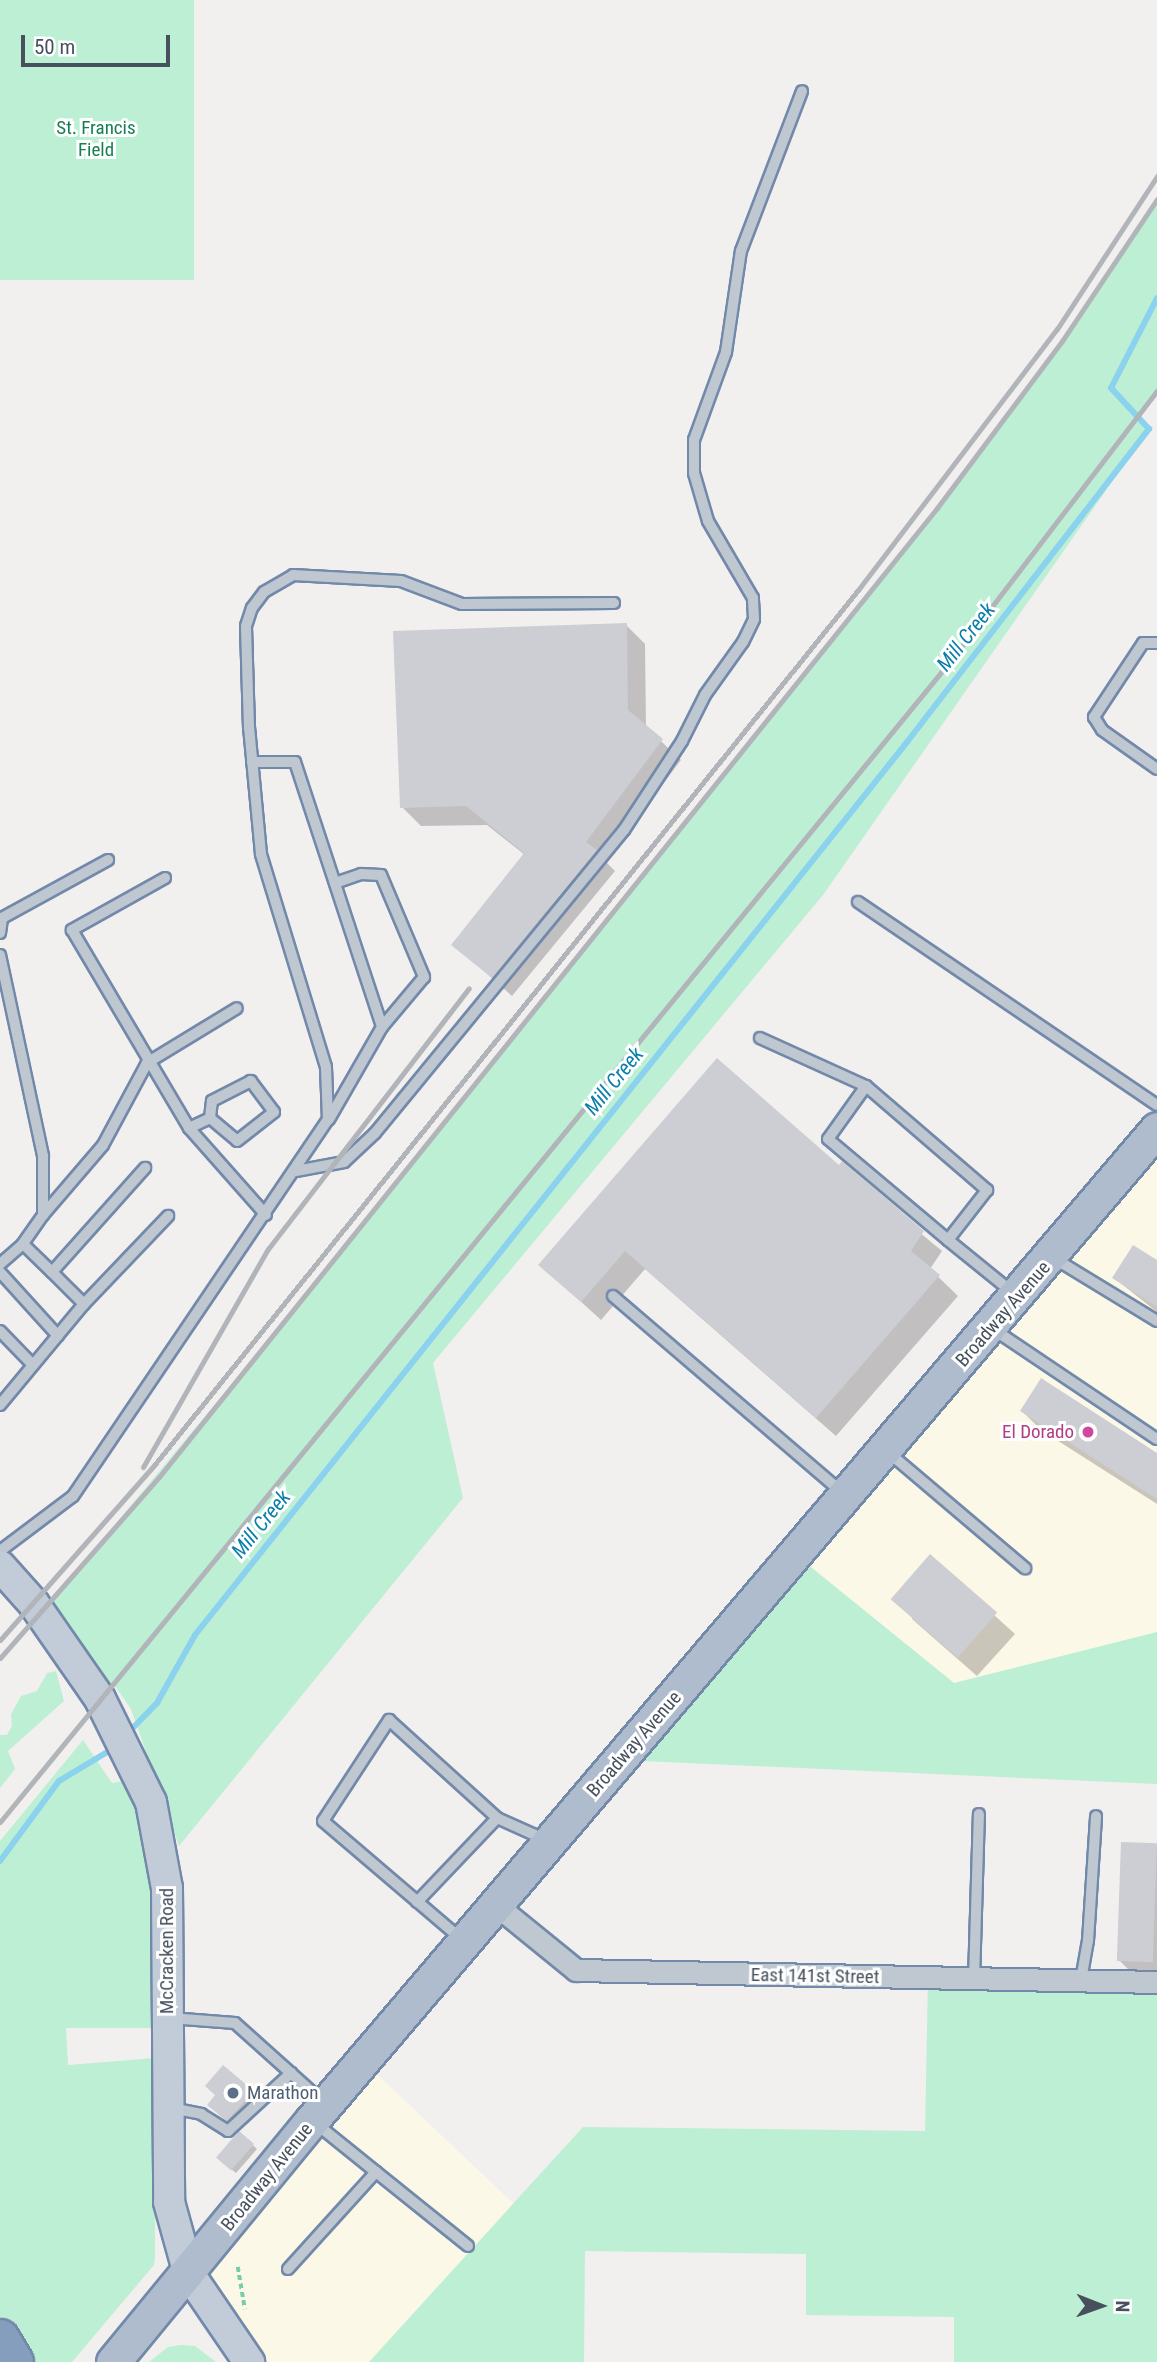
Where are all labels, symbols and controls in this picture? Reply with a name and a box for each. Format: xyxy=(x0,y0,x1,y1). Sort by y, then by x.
scale bar xyxy=(24,21,173,65)
text: 50 m xyxy=(34,35,75,59)
park label: St. Francis Field xyxy=(56,117,136,161)
water label: Mill Creek xyxy=(931,598,1001,676)
water label: Mill Creek xyxy=(579,1042,649,1120)
street label: Broadway Avenue xyxy=(951,1257,1055,1371)
place label: El Dorado xyxy=(1002,1421,1074,1443)
marker: El Dorado xyxy=(1080,1424,1096,1440)
water label: Mill Creek xyxy=(226,1485,296,1563)
street label: Broadway Avenue xyxy=(582,1687,686,1801)
street label: McCracken Road xyxy=(156,1888,178,2014)
street label: East 141st Street xyxy=(751,1963,879,1989)
place label: Marathon xyxy=(247,2082,319,2104)
marker: Marathon xyxy=(225,2085,241,2101)
street label: Broadway Avenue xyxy=(217,2118,317,2236)
north arrow xyxy=(1066,2271,1136,2341)
text: N xyxy=(1111,2300,1134,2312)

